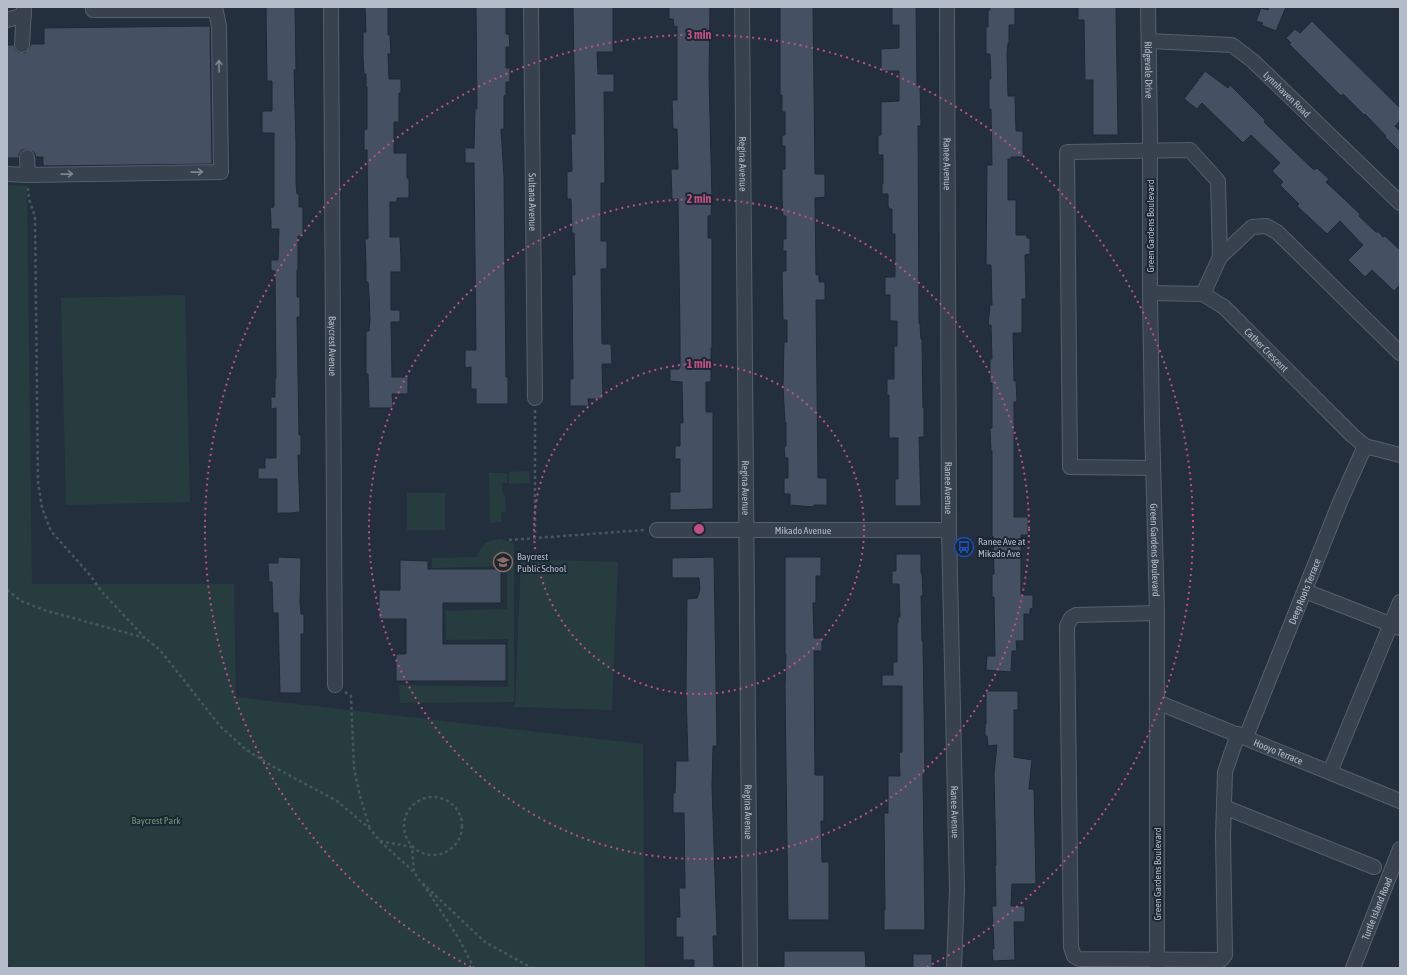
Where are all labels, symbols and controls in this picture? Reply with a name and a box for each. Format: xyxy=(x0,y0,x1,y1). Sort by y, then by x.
text: 3 min xyxy=(687,28,711,42)
street label: Ridgevale Drive xyxy=(1143,41,1154,99)
one-way arrow xyxy=(215,60,223,73)
street label: Lynnhaven Road xyxy=(1261,69,1313,120)
street label: Regina Avenue xyxy=(737,137,749,192)
street label: Ranee Avenue xyxy=(941,138,953,191)
one-way arrow xyxy=(190,168,203,176)
one-way arrow xyxy=(60,170,73,178)
street label: Sultana Avenue xyxy=(527,173,538,231)
street label: Green Gardens Boulevard xyxy=(1145,179,1156,273)
text: 2 min xyxy=(687,192,711,206)
street label: Baycrest Avenue xyxy=(327,316,338,377)
street label: Cather Crescent xyxy=(1242,326,1291,374)
text: 1 min xyxy=(687,357,711,371)
street label: Regina Avenue xyxy=(740,461,751,516)
street label: Ranee Avenue xyxy=(943,462,954,515)
street label: Green Gardens Boulevard xyxy=(1148,503,1162,597)
centre of rings xyxy=(692,522,706,536)
street label: Mikado Avenue xyxy=(775,525,832,536)
bus stop icon: Ranee Ave at Mikado Ave xyxy=(953,536,975,558)
place label: Ranee Ave at Mikado Ave xyxy=(978,536,1025,559)
school or university icon: Baycrest Public School xyxy=(492,551,514,573)
place label: Baycrest Public School xyxy=(517,551,567,574)
street label: Deep Roots Terrace xyxy=(1287,556,1323,626)
street label: Hooyo Terrace xyxy=(1252,737,1305,767)
street label: Regina Avenue xyxy=(742,785,754,840)
street label: Ranee Avenue xyxy=(949,785,961,839)
park label: Baycrest Park xyxy=(131,815,181,826)
street label: Green Gardens Boulevard xyxy=(1152,827,1163,921)
street label: Turtle Island Road xyxy=(1360,875,1394,942)

